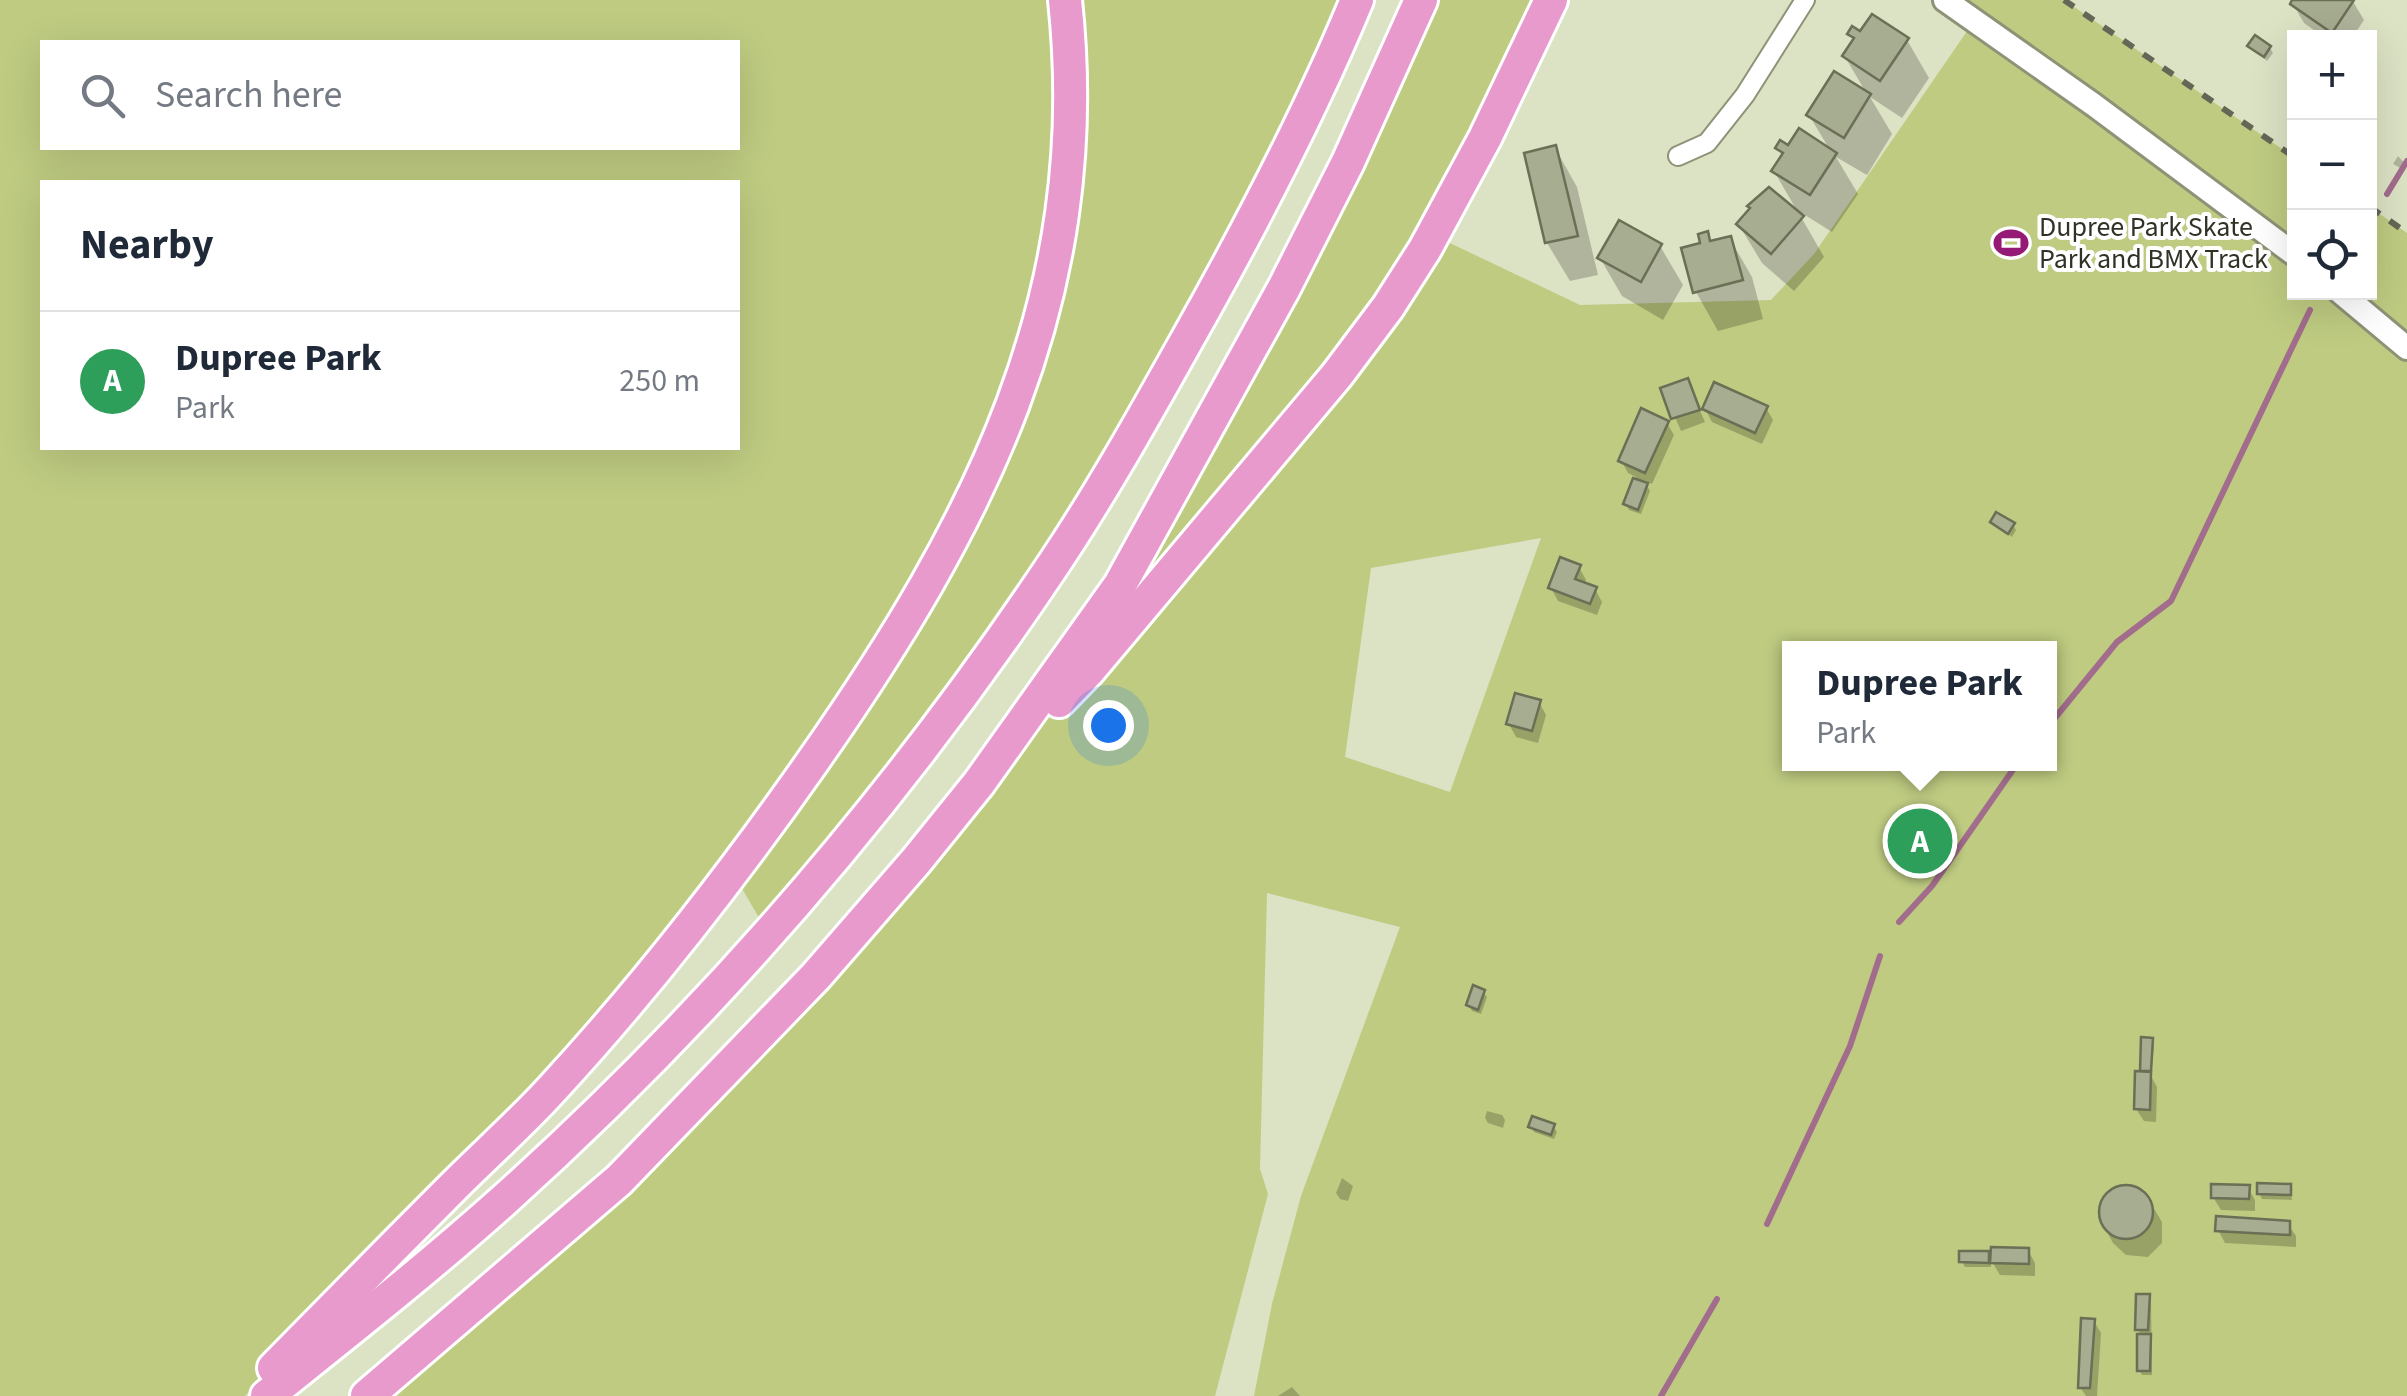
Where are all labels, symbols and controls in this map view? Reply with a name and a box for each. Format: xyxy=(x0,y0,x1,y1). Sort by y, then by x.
map controls xyxy=(2287,30,2377,300)
button: + xyxy=(2287,30,2377,120)
search box xyxy=(40,40,740,150)
icon: search xyxy=(75,68,130,123)
text: Search here xyxy=(155,68,342,122)
button: − xyxy=(2287,120,2377,210)
place label: Dupree Park Skate Park and BMX Track xyxy=(2039,207,2268,279)
button: locate xyxy=(2287,210,2377,300)
text: Nearby xyxy=(80,215,214,275)
sports icon: Dupree Park Skate Park and BMX Track xyxy=(1992,224,2030,262)
text: Dupree Park xyxy=(175,331,382,385)
text: A xyxy=(103,358,122,404)
text: 250 m xyxy=(619,358,700,404)
text: Park xyxy=(175,385,235,431)
popup xyxy=(1782,641,2057,771)
text: Dupree Park xyxy=(1816,656,2023,710)
your location xyxy=(1083,700,1134,751)
text: Park xyxy=(1816,710,1876,756)
pin: A xyxy=(1888,804,1952,878)

